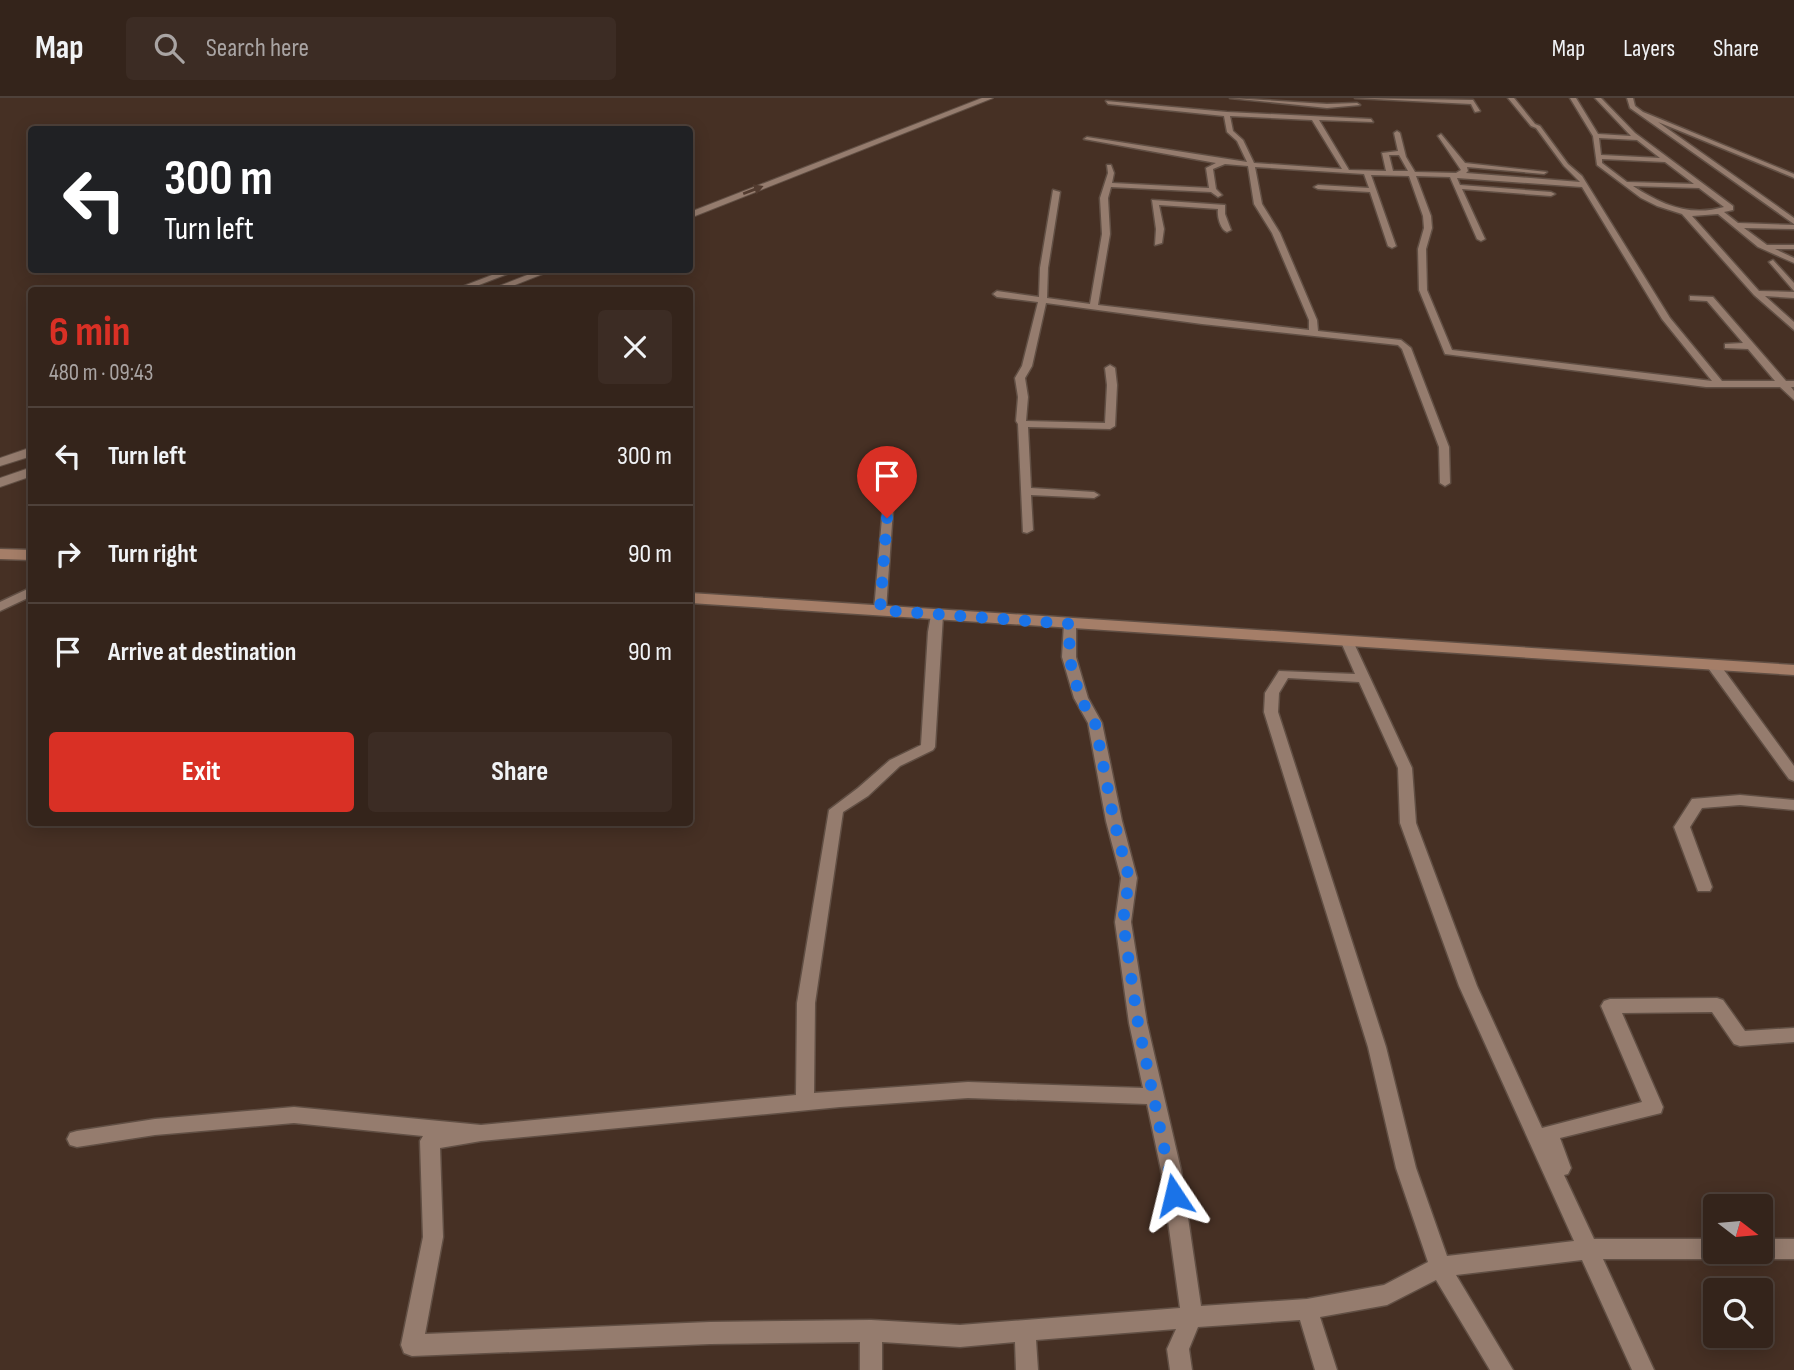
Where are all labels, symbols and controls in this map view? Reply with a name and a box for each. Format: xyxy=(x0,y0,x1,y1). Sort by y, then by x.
search box xyxy=(126,17,616,80)
text: Map xyxy=(35,28,84,68)
icon: search xyxy=(150,29,188,67)
text: Search here xyxy=(206,33,309,64)
text: Map xyxy=(1552,34,1585,63)
text: Layers xyxy=(1623,34,1675,63)
text: Share xyxy=(1713,34,1759,63)
text: 300 m xyxy=(164,150,273,209)
icon: left xyxy=(49,154,140,245)
one-way arrow xyxy=(743,185,764,196)
text: Turn left xyxy=(164,210,254,249)
text: 6 min xyxy=(49,307,130,358)
button: close xyxy=(598,310,672,384)
text: 480 m · 09:43 xyxy=(49,359,153,387)
icon: left xyxy=(49,437,87,475)
text: Turn left xyxy=(108,441,186,472)
text: 300 m xyxy=(617,441,672,472)
pin xyxy=(857,446,917,518)
icon: arrive xyxy=(868,457,906,495)
icon: right xyxy=(49,535,87,573)
text: Turn right xyxy=(108,539,197,570)
text: 90 m xyxy=(628,539,672,570)
icon: arrive xyxy=(49,633,87,671)
text: Arrive at destination xyxy=(108,637,296,668)
text: 90 m xyxy=(628,637,672,668)
button: Exit xyxy=(49,732,354,812)
button: Share xyxy=(368,732,672,812)
position arrow xyxy=(1137,1158,1211,1232)
north arrow xyxy=(1703,1194,1773,1264)
map controls xyxy=(1703,1194,1773,1348)
button: search xyxy=(1703,1278,1773,1348)

